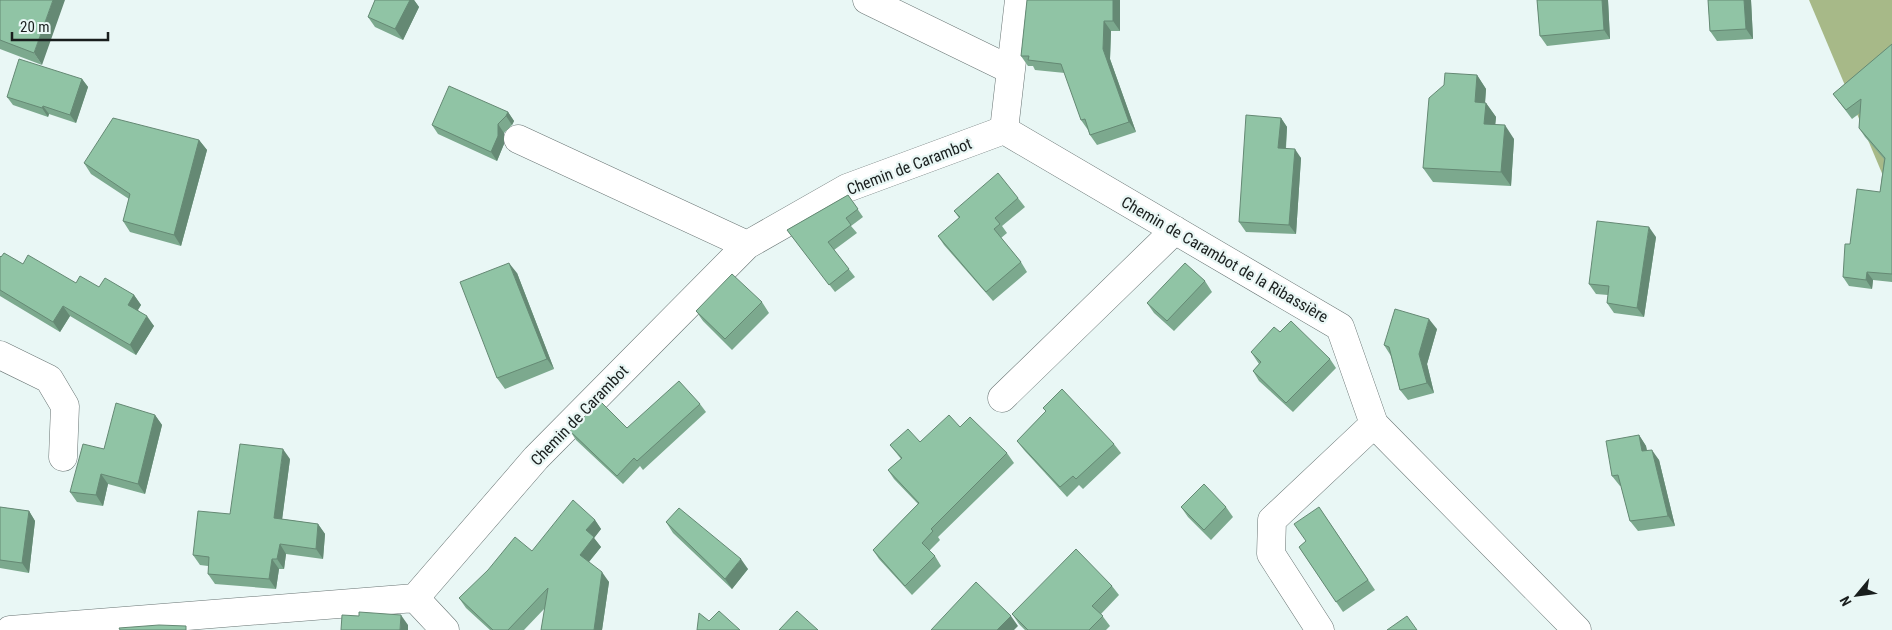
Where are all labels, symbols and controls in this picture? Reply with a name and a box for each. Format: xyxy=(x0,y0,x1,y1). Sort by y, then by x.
scale bar xyxy=(12,10,109,42)
text: 20 m xyxy=(20,18,50,36)
street label: Chemin de Carambot xyxy=(844,134,975,199)
street label: Chemin de Carambot de la Ribassière xyxy=(1118,192,1332,327)
street label: Chemin de Carambot xyxy=(527,361,632,470)
north arrow xyxy=(1832,570,1882,620)
text: N xyxy=(1837,594,1855,609)

